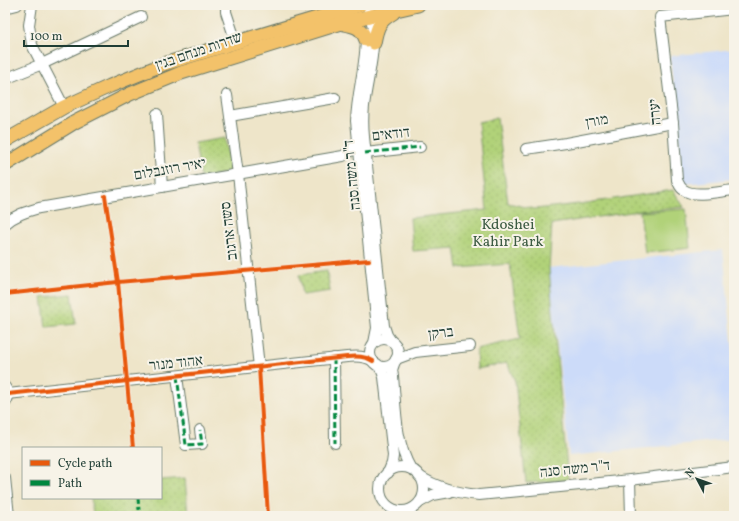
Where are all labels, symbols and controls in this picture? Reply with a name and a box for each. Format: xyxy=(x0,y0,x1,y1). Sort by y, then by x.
scale bar xyxy=(24,22,128,48)
street label: שדרות מנחם בגין xyxy=(153,27,245,77)
text: 100 m xyxy=(30,29,63,45)
street label: יערה xyxy=(644,98,668,126)
street label: מורן xyxy=(584,110,610,134)
street label: דודאים xyxy=(371,123,411,147)
street label: ד"ר משה סנה xyxy=(339,138,367,211)
street label: יאיר רוזנבלום xyxy=(132,153,208,187)
street label: סשה ארגוב xyxy=(216,200,244,262)
park label: Kdoshei Kahir Park xyxy=(472,215,544,253)
street label: ברקן xyxy=(427,322,455,346)
street label: אהוד מנור xyxy=(148,351,204,377)
legend xyxy=(22,447,162,499)
text: Cycle path xyxy=(58,456,113,472)
street label: ד"ר משה סנה xyxy=(539,456,612,484)
north arrow xyxy=(677,459,717,499)
text: N xyxy=(682,465,699,481)
text: Path xyxy=(58,476,82,492)

